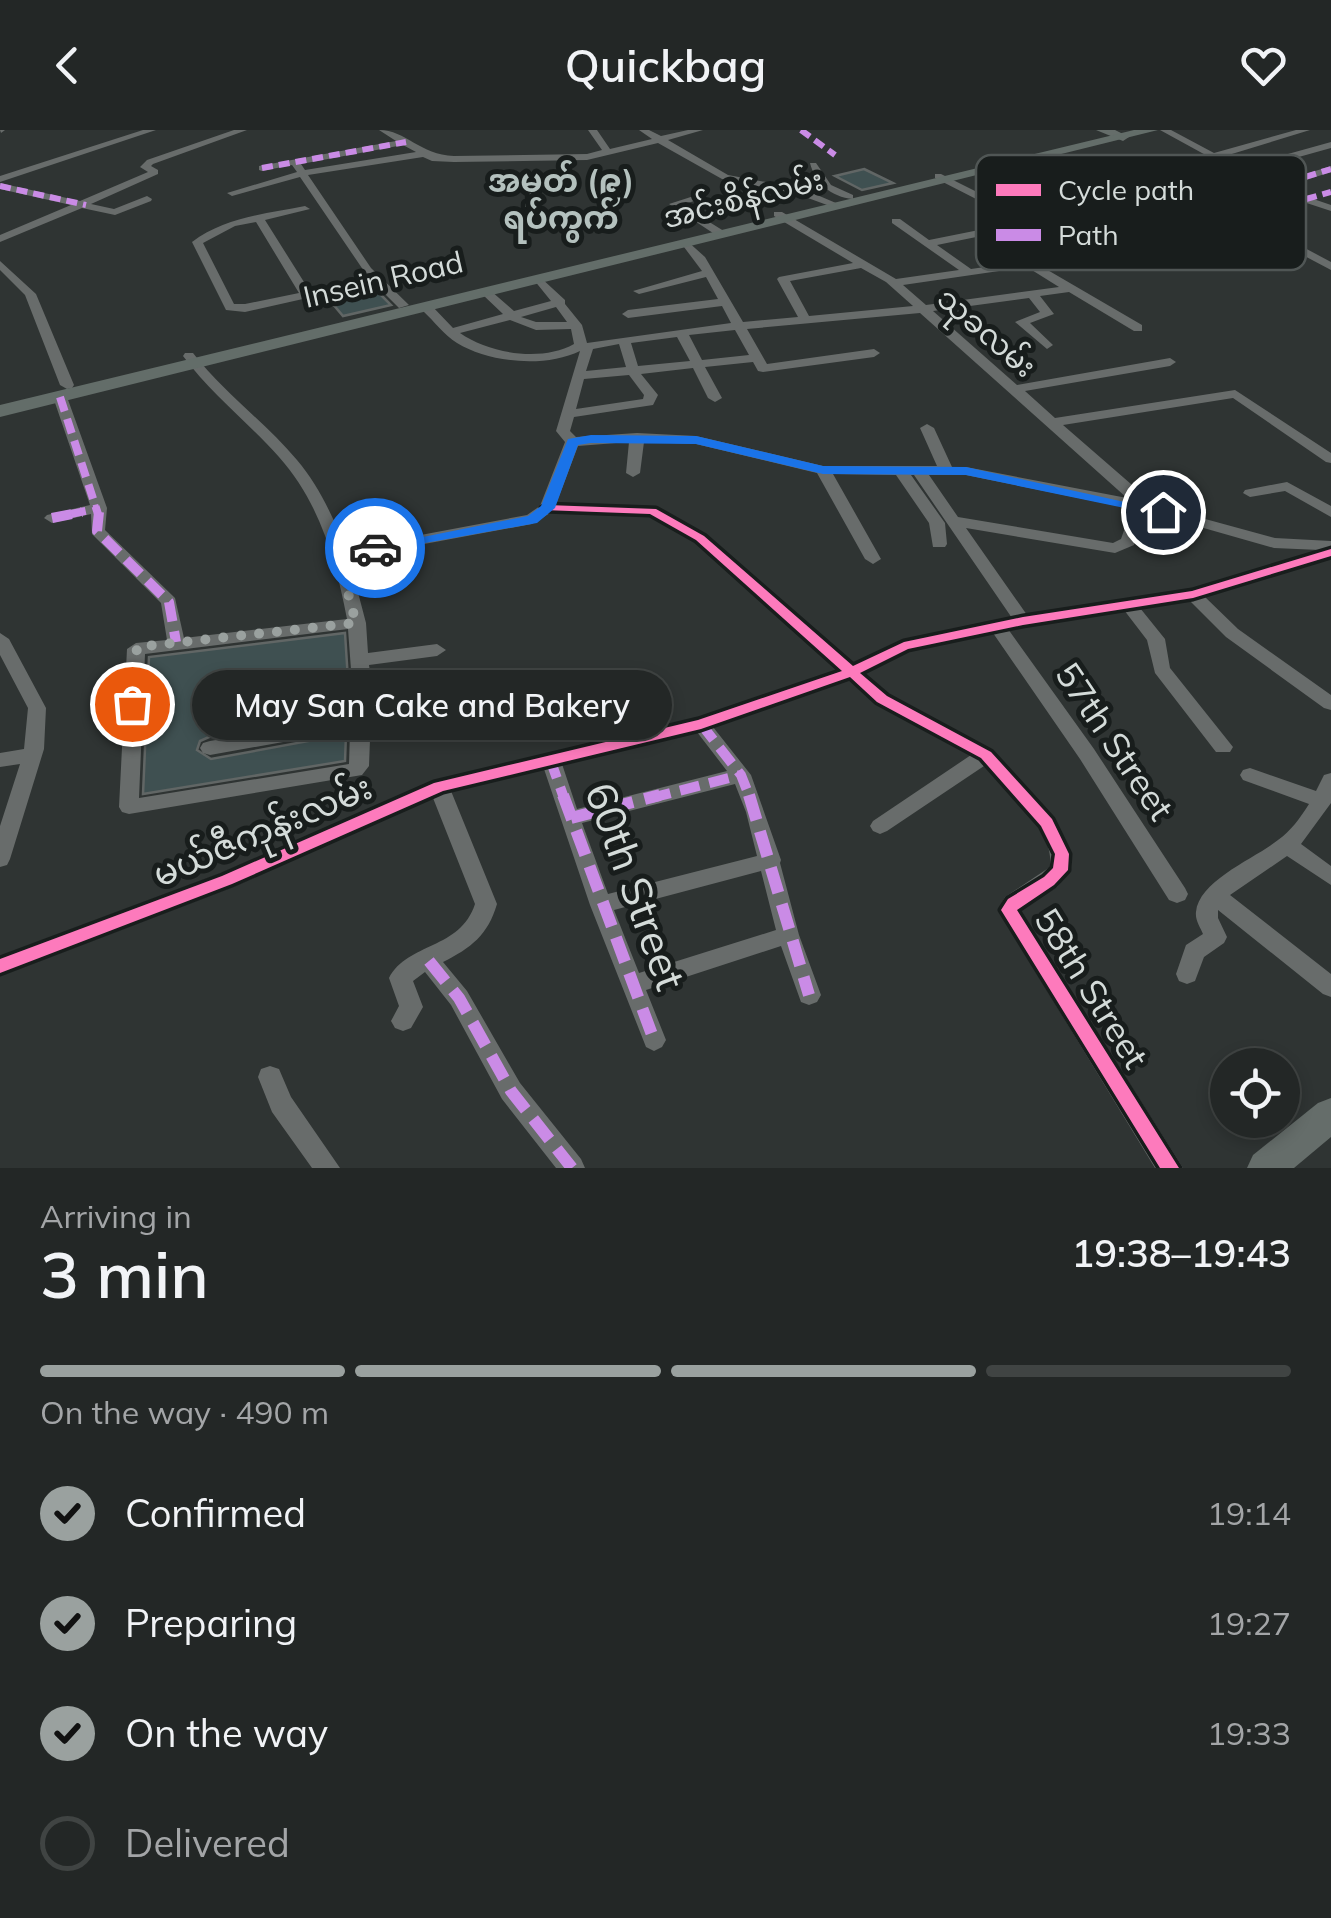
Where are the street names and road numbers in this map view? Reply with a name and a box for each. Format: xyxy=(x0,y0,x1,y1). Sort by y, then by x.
street label: အင်းစိန်လမ်း xyxy=(659,158,829,243)
street label: Insein Road xyxy=(299,242,467,316)
street label: သုခလမ်း xyxy=(925,277,1046,391)
street label: 57th Street xyxy=(1046,654,1184,828)
street label: မယ်ဇီကုန်းလမ်း xyxy=(146,763,381,902)
street label: 60th Street xyxy=(574,775,698,997)
street label: 58th Street xyxy=(1025,900,1159,1076)

